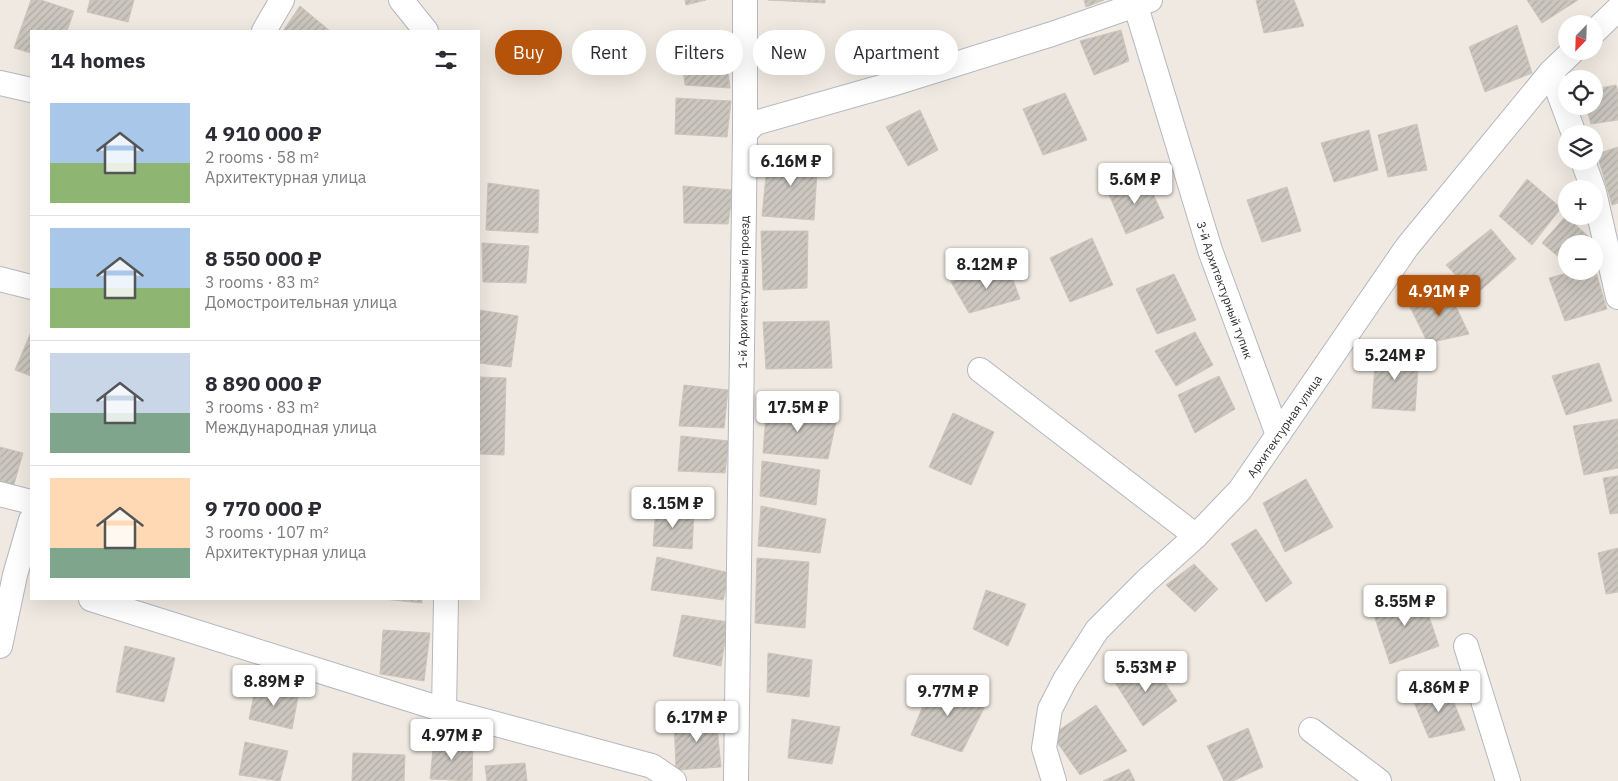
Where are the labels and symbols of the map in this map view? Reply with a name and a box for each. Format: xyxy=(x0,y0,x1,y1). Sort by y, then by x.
north arrow xyxy=(1558,15,1602,60)
pin: 6.16M ₽ xyxy=(745,144,837,187)
pin: 5.6M ₽ xyxy=(1094,162,1176,205)
street label: 1-й Архитектурный проезд xyxy=(734,215,751,369)
street label: 3-й Архитектурный тупик xyxy=(1194,219,1257,361)
pin: 8.12M ₽ xyxy=(941,248,1033,290)
pin: 4.91M ₽ xyxy=(1393,274,1485,317)
pin: 5.24M ₽ xyxy=(1349,338,1441,381)
street label: Архитектурная улица xyxy=(1244,371,1325,480)
pin: 17.5M ₽ xyxy=(752,390,844,433)
pin: 8.15M ₽ xyxy=(627,486,719,529)
pin: 8.55M ₽ xyxy=(1359,584,1451,627)
pin: 5.53M ₽ xyxy=(1100,650,1192,693)
pin: 8.89M ₽ xyxy=(228,664,320,707)
pin: 4.86M ₽ xyxy=(1393,670,1485,713)
pin: 9.77M ₽ xyxy=(902,674,994,717)
pin: 6.17M ₽ xyxy=(651,700,743,743)
pin: 4.97M ₽ xyxy=(406,718,498,761)

